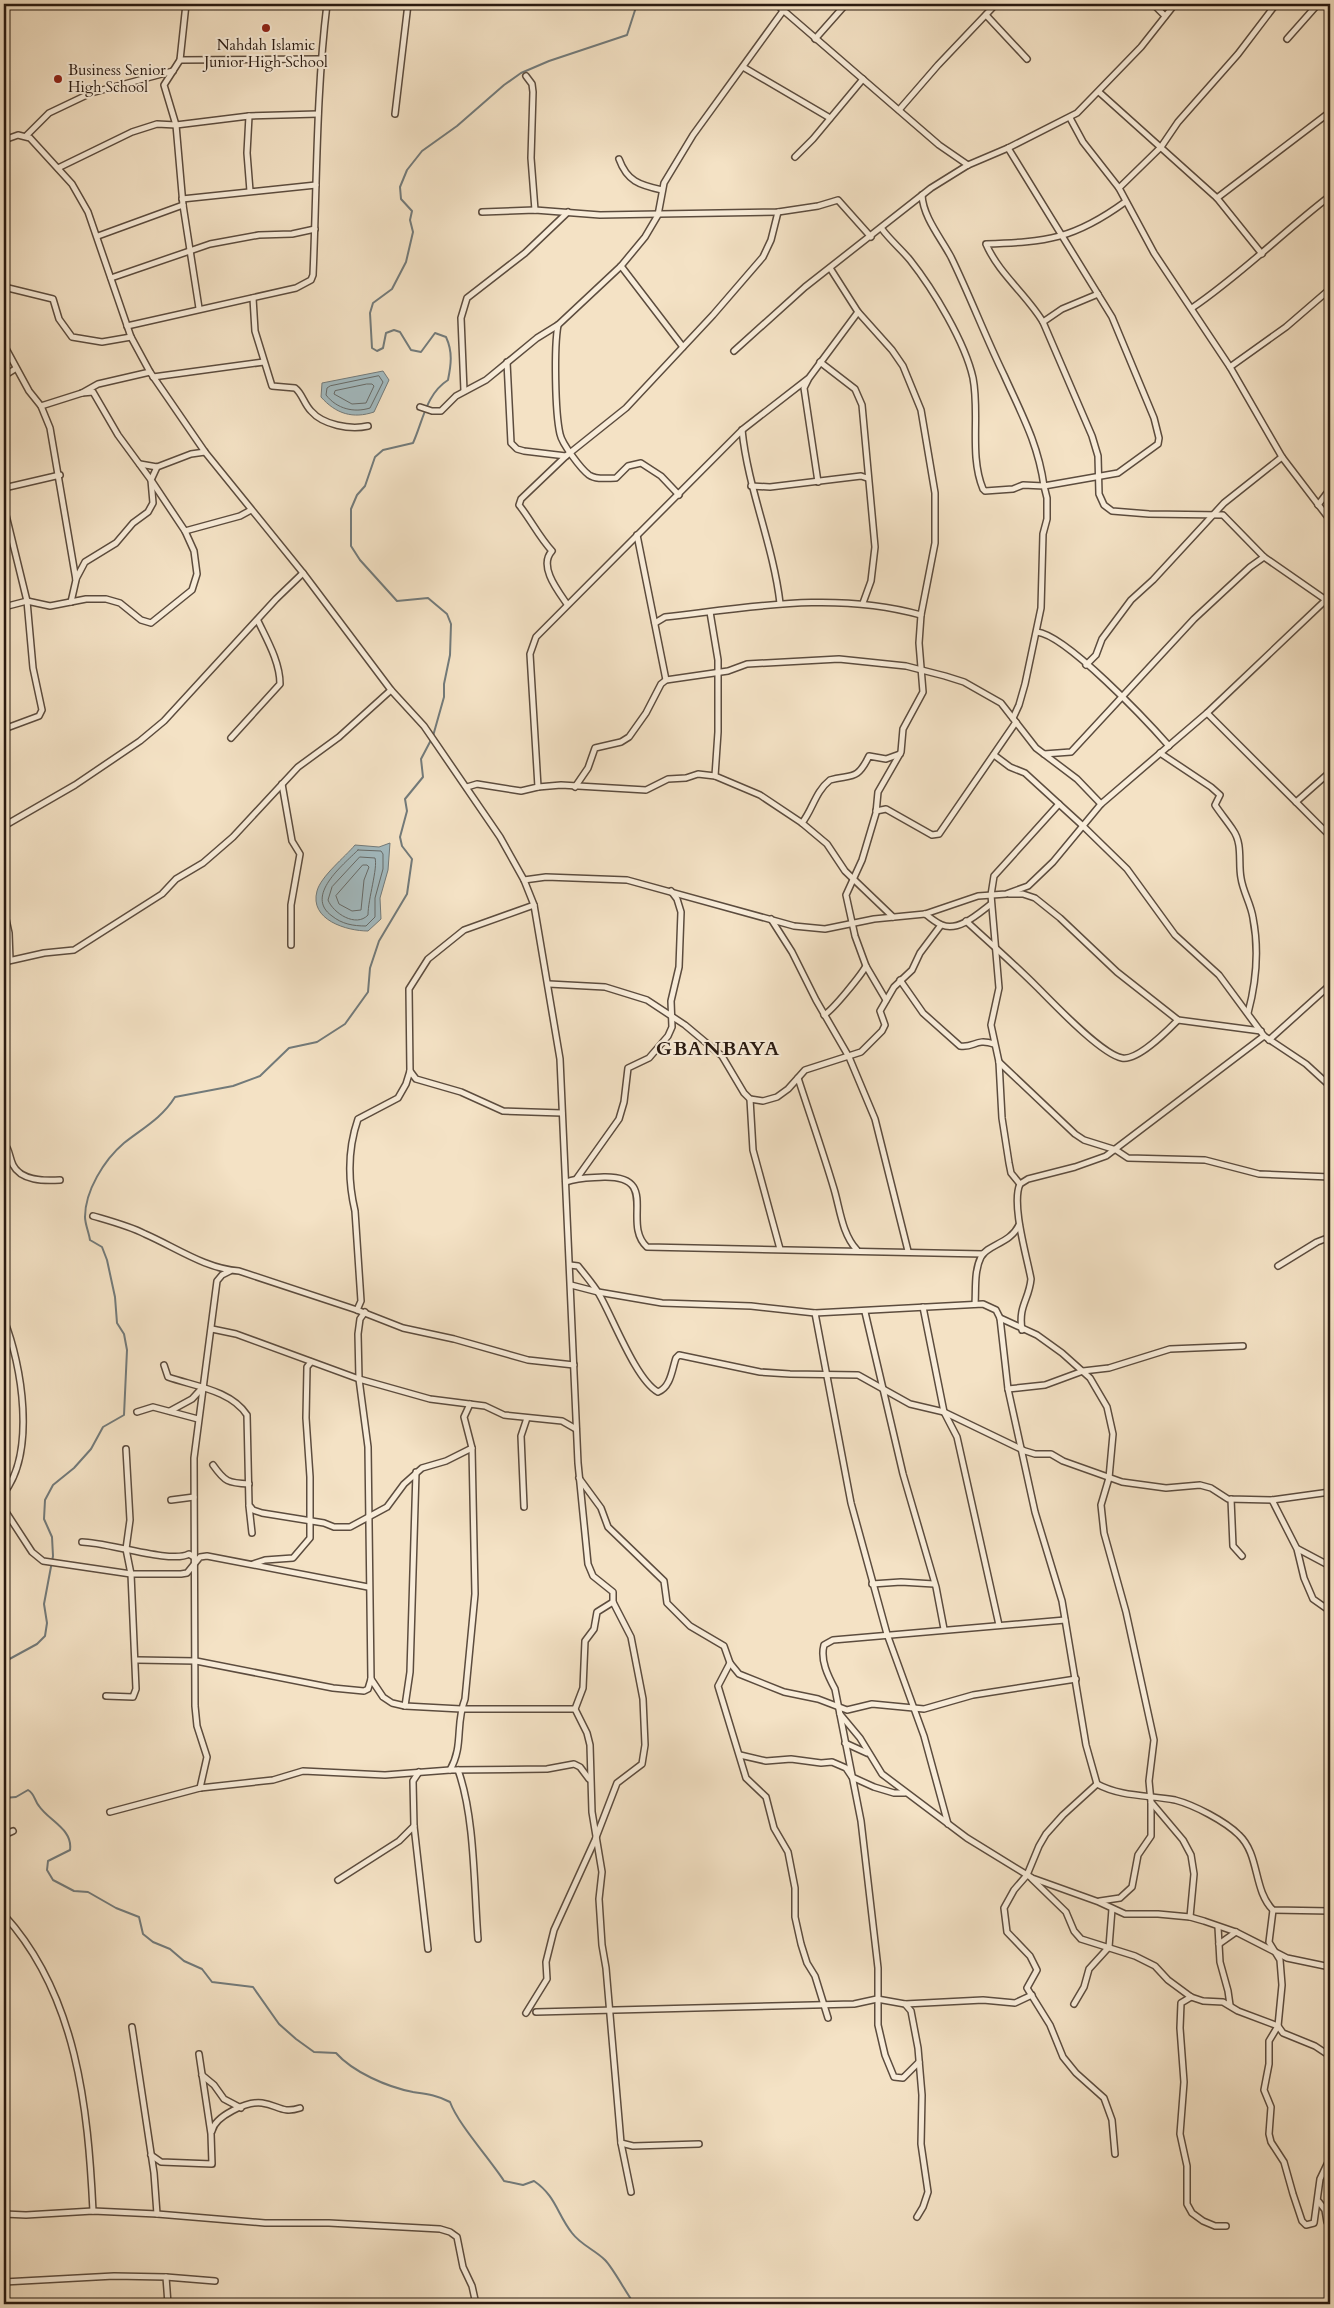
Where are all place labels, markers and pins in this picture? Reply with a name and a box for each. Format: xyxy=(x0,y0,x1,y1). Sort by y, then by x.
marker: Nahdah Islamic Junior High School xyxy=(260,22,272,34)
place label: Nahdah Islamic Junior High School xyxy=(202,35,328,72)
place label: Business Senior High School xyxy=(68,60,166,97)
marker: Business Senior High School xyxy=(52,73,64,85)

